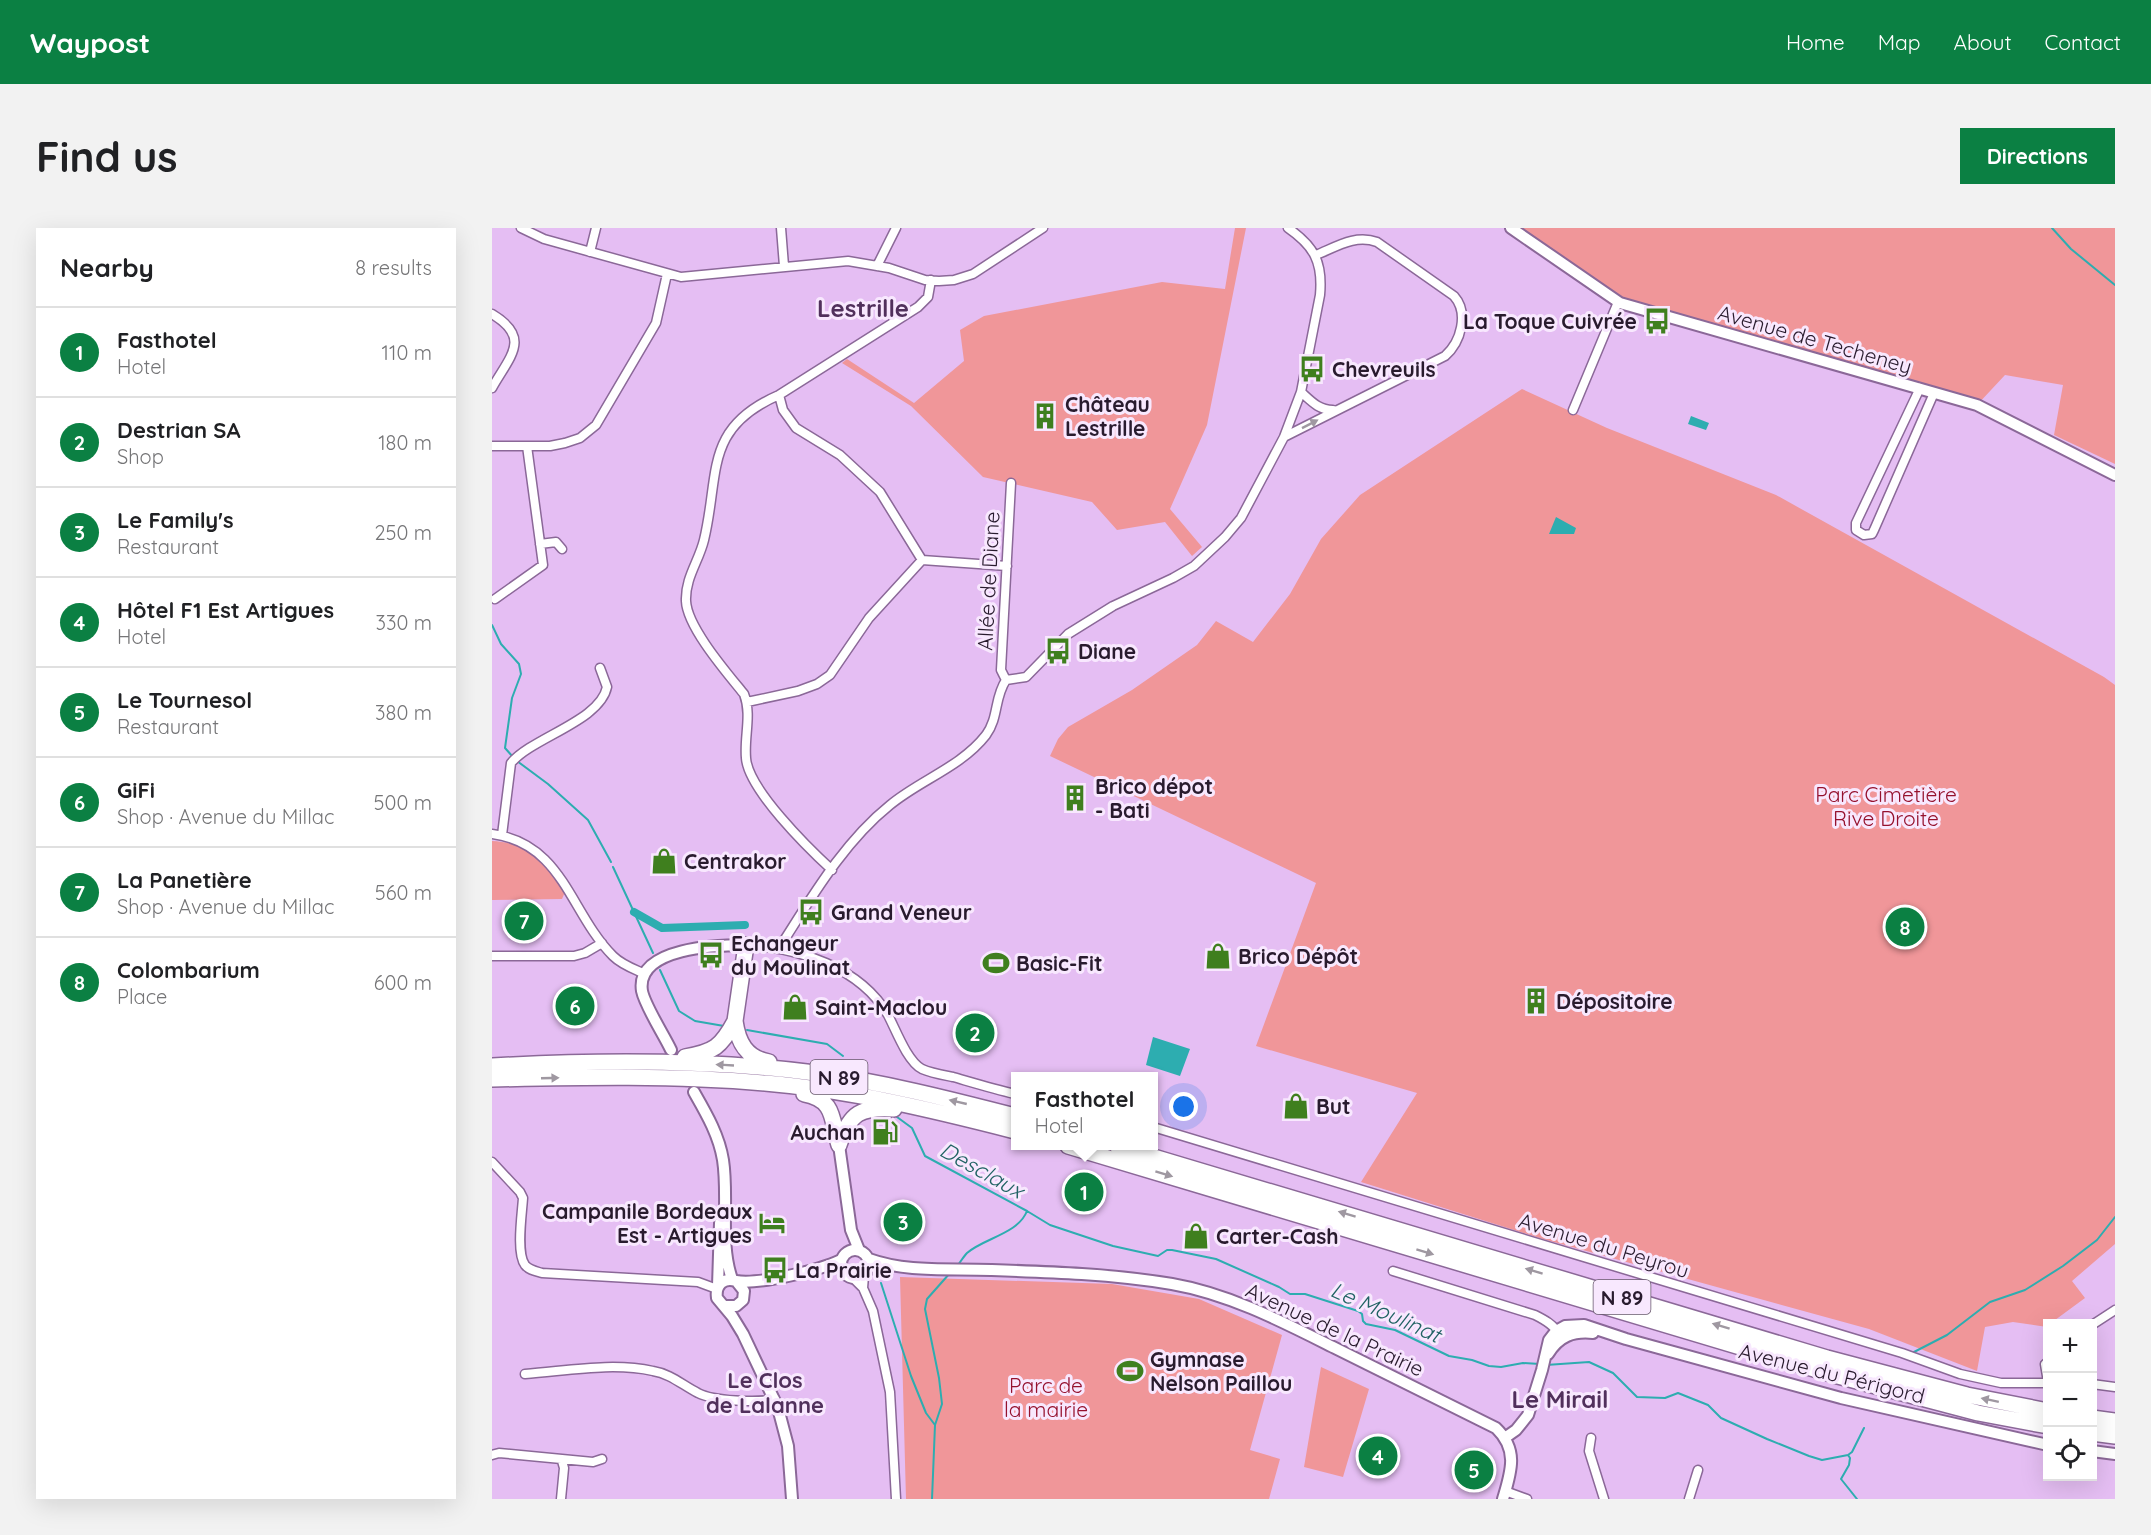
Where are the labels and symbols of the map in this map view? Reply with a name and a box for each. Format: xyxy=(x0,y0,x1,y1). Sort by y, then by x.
district label: Lestrille xyxy=(817,293,909,323)
street label: Avenue de Techeney xyxy=(1715,299,1915,379)
bus stop icon: La Toque Cuivrée xyxy=(1642,306,1672,336)
place label: La Toque Cuivrée xyxy=(1463,308,1637,334)
bus stop icon: Chevreuils xyxy=(1297,354,1327,384)
place label: Chevreuils xyxy=(1332,356,1436,382)
place label: Château Lestrille xyxy=(1065,391,1150,441)
building icon: Château Lestrille xyxy=(1030,401,1060,431)
one-way arrow xyxy=(1302,419,1319,428)
street label: Allée de Diane xyxy=(971,511,1005,651)
bus stop icon: Diane xyxy=(1043,636,1073,666)
place label: Diane xyxy=(1078,638,1136,664)
place label: Brico dépot - Bati xyxy=(1095,773,1213,823)
park label: Parc Cimetière Rive Droite xyxy=(1815,781,1957,831)
building icon: Brico dépot - Bati xyxy=(1060,783,1090,813)
shop icon: Centrakor xyxy=(649,846,679,876)
place label: Centrakor xyxy=(684,848,786,874)
bus stop icon: Grand Veneur xyxy=(796,897,826,927)
pin: 7 xyxy=(504,898,543,944)
place label: Grand Veneur xyxy=(831,899,972,925)
pin: 8 xyxy=(1886,904,1924,950)
place label: Echangeur du Moulinat xyxy=(731,930,850,980)
bus stop icon: Echangeur du Moulinat xyxy=(696,940,726,970)
shop icon: Brico Dépôt xyxy=(1203,941,1233,971)
place label: Brico Dépôt xyxy=(1238,943,1358,969)
sports icon: Basic-Fit xyxy=(981,948,1011,978)
place label: Basic-Fit xyxy=(1016,950,1103,976)
pin: 6 xyxy=(556,984,595,1028)
building icon: Dépositoire xyxy=(1521,986,1551,1016)
place label: Dépositoire xyxy=(1556,988,1673,1014)
shop icon: Saint-Maclou xyxy=(780,992,810,1022)
place label: Saint-Maclou xyxy=(815,994,947,1020)
pin: 2 xyxy=(956,1010,994,1056)
one-way arrow xyxy=(715,1060,734,1069)
road number: N 89 xyxy=(810,1060,868,1094)
one-way arrow xyxy=(541,1073,560,1082)
shop icon: But xyxy=(1281,1091,1311,1121)
your location xyxy=(1169,1092,1198,1121)
place label: But xyxy=(1316,1093,1351,1119)
one-way arrow xyxy=(949,1096,967,1106)
fuel station icon: Auchan xyxy=(870,1117,900,1147)
place label: Auchan xyxy=(791,1119,865,1145)
water label: Desclaux xyxy=(935,1136,1031,1206)
pin: 1 xyxy=(1064,1170,1104,1214)
one-way arrow xyxy=(1155,1170,1173,1179)
place label: Campanile Bordeaux Est - Artigues xyxy=(542,1198,752,1248)
pin: 3 xyxy=(884,1200,922,1244)
street label: Avenue du Peyrou xyxy=(1516,1207,1692,1283)
hotel icon: Campanile Bordeaux Est - Artigues xyxy=(757,1208,787,1238)
one-way arrow xyxy=(1338,1209,1356,1218)
shop icon: Carter-Cash xyxy=(1181,1221,1211,1251)
place label: Carter-Cash xyxy=(1216,1223,1339,1249)
one-way arrow xyxy=(1416,1248,1434,1257)
bus stop icon: La Prairie xyxy=(760,1255,790,1285)
place label: La Prairie xyxy=(795,1257,892,1283)
one-way arrow xyxy=(1525,1266,1543,1275)
water label: Le Moulinat xyxy=(1327,1275,1448,1350)
street label: Avenue de la Prairie xyxy=(1242,1276,1428,1382)
road number: N 89 xyxy=(1594,1280,1650,1314)
one-way arrow xyxy=(1712,1321,1730,1330)
street label: Avenue du Périgord xyxy=(1736,1337,1928,1409)
place label: Gymnase Nelson Paillou xyxy=(1150,1346,1292,1396)
sports icon: Gymnase Nelson Paillou xyxy=(1115,1356,1145,1386)
district label: Le Clos de Lalanne xyxy=(706,1366,824,1419)
park label: Parc de la mairie xyxy=(1004,1372,1088,1422)
district label: Le Mirail xyxy=(1511,1384,1609,1414)
one-way arrow xyxy=(1980,1395,1999,1404)
pin: 4 xyxy=(1358,1434,1398,1478)
pin: 5 xyxy=(1454,1448,1494,1492)

